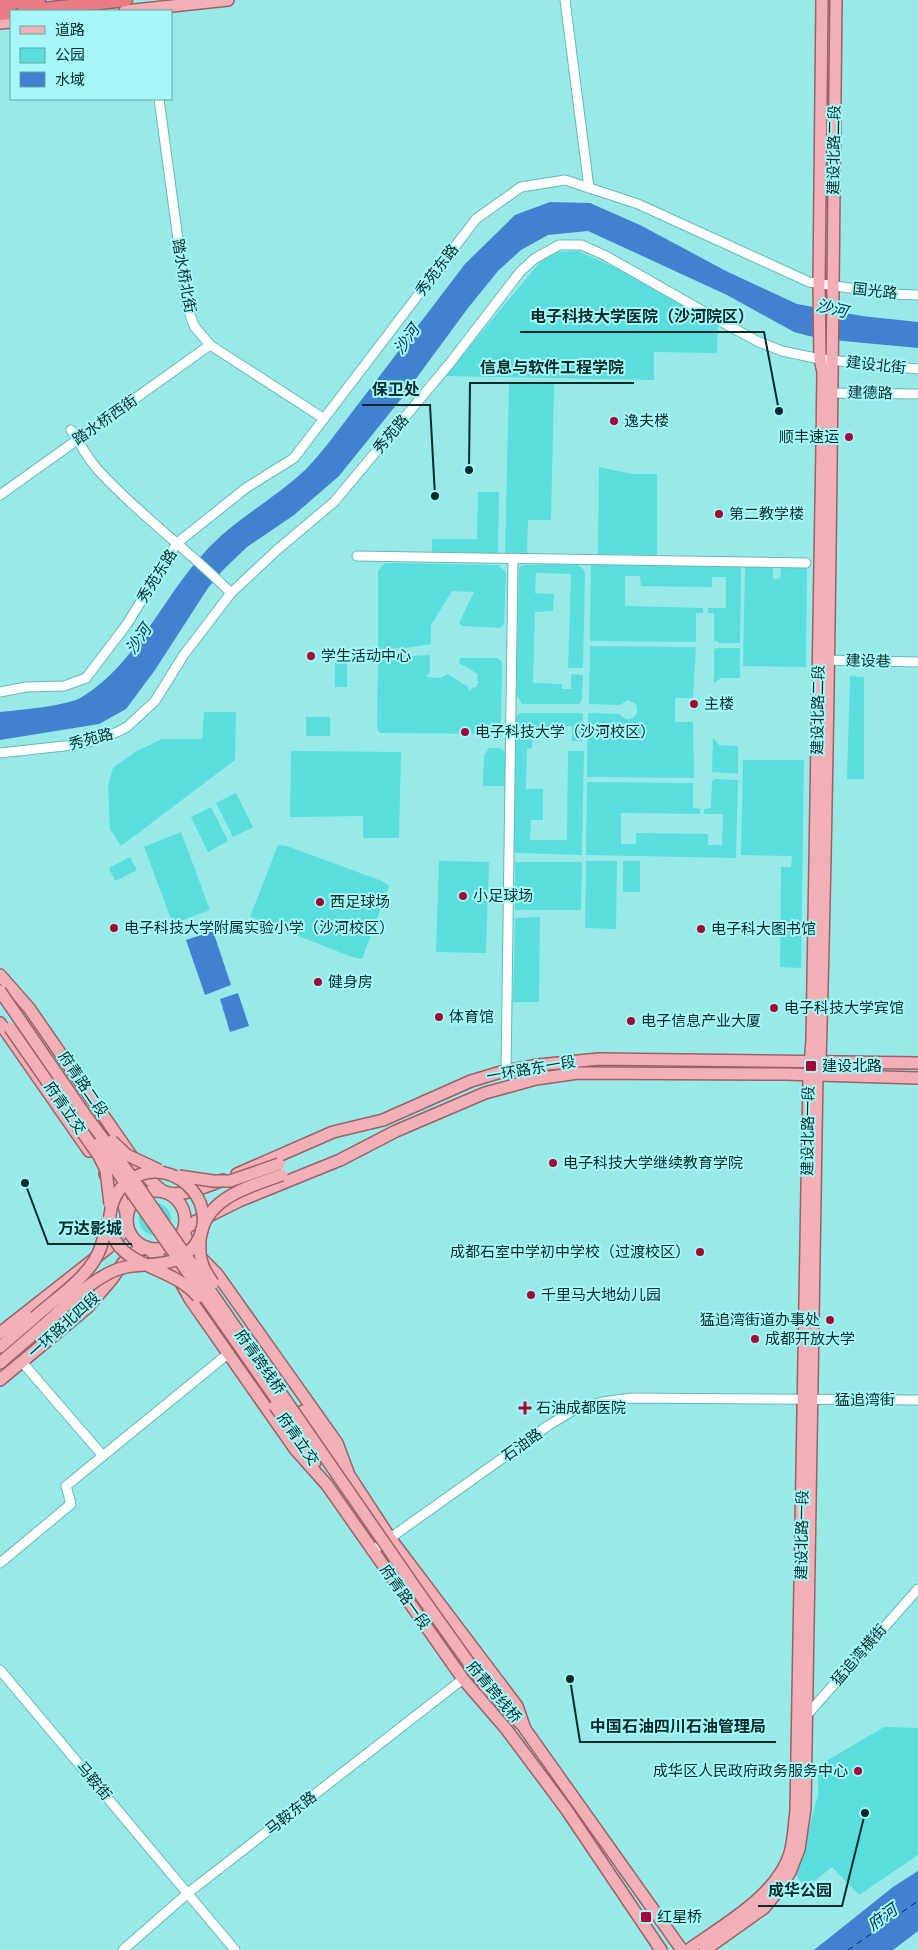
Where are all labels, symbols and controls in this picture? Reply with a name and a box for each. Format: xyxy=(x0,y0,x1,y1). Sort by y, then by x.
legend xyxy=(10,10,172,100)
text: 道路 xyxy=(55,20,85,39)
text: 公园 xyxy=(55,45,85,64)
text: 水域 xyxy=(55,70,85,89)
street label: 建设北路二段 xyxy=(823,105,844,195)
street label: 踏水桥北街 xyxy=(169,237,200,315)
street label: 秀苑东路 xyxy=(411,240,462,299)
street label: 国光路 xyxy=(852,279,898,302)
water label: 沙河 xyxy=(814,294,853,322)
callout: 电子科技大学医院（沙河院区） xyxy=(520,301,764,332)
text: 电子科技大学医院（沙河院区） xyxy=(530,306,754,326)
water label: 沙河 xyxy=(389,318,425,358)
callout: 信息与软件工程学院 xyxy=(470,352,634,383)
street label: 建设北街 xyxy=(845,352,907,377)
text: 信息与软件工程学院 xyxy=(480,357,624,377)
callout: 保卫处 xyxy=(362,374,430,405)
text: 保卫处 xyxy=(372,379,420,399)
street label: 建德路 xyxy=(847,383,893,402)
street label: 踏水桥西街 xyxy=(69,390,141,449)
street label: 秀苑路 xyxy=(369,410,412,457)
place label: 逸夫楼 xyxy=(624,411,669,430)
marker: 逸夫楼 xyxy=(608,415,620,427)
place label: 顺丰速运 xyxy=(779,427,839,446)
marker: 顺丰速运 xyxy=(843,431,855,443)
place label: 第二教学楼 xyxy=(729,504,804,523)
marker: 第二教学楼 xyxy=(713,508,725,520)
street label: 秀苑东路 xyxy=(133,545,181,606)
water label: 沙河 xyxy=(121,618,157,658)
place label: 学生活动中心 xyxy=(321,646,411,665)
marker: 学生活动中心 xyxy=(305,650,317,662)
street label: 建设巷 xyxy=(845,651,891,670)
street label: 建设北路二段 xyxy=(807,665,828,755)
place label: 主楼 xyxy=(704,694,734,713)
marker: 主楼 xyxy=(688,698,700,710)
place label: 电子科技大学（沙河校区） xyxy=(475,722,655,741)
street label: 秀苑路 xyxy=(67,724,115,754)
marker: 电子科技大学（沙河校区） xyxy=(459,726,471,738)
place label: 小足球场 xyxy=(473,886,533,905)
marker: 小足球场 xyxy=(457,890,469,902)
place label: 西足球场 xyxy=(330,892,390,911)
marker: 西足球场 xyxy=(314,896,326,908)
place label: 电子科技大学附属实验小学（沙河校区） xyxy=(124,918,394,937)
place label: 电子科大图书馆 xyxy=(711,919,816,938)
marker: 电子科技大学附属实验小学（沙河校区） xyxy=(108,922,120,934)
marker: 电子科大图书馆 xyxy=(695,923,707,935)
place label: 健身房 xyxy=(328,972,373,991)
marker: 健身房 xyxy=(312,976,324,988)
place label: 电子科技大学宾馆 xyxy=(784,998,904,1017)
marker: 电子科技大学宾馆 xyxy=(768,1002,780,1014)
place label: 体育馆 xyxy=(449,1007,494,1026)
marker: 体育馆 xyxy=(433,1011,445,1023)
place label: 电子信息产业大厦 xyxy=(641,1011,761,1030)
marker: 电子信息产业大厦 xyxy=(625,1015,637,1027)
street label: 府青路二段 xyxy=(55,1047,112,1120)
street label: 一环路东一段 xyxy=(485,1051,577,1086)
place label: 建设北路 xyxy=(822,1056,882,1075)
marker: 建设北路 xyxy=(804,1059,818,1073)
street label: 府青立交 xyxy=(40,1078,90,1138)
street label: 建设北路一段 xyxy=(797,1086,818,1176)
place label: 电子科技大学继续教育学院 xyxy=(563,1153,743,1172)
marker: 电子科技大学继续教育学院 xyxy=(547,1157,559,1169)
callout: 万达影城 xyxy=(48,1213,132,1244)
text: 万达影城 xyxy=(58,1218,122,1238)
place label: 成都石室中学初中学校（过渡校区） xyxy=(450,1242,690,1261)
marker: 成都石室中学初中学校（过渡校区） xyxy=(694,1246,706,1258)
place label: 千里马大地幼儿园 xyxy=(541,1285,661,1304)
street label: 一环路北四段 xyxy=(24,1287,103,1362)
marker: 千里马大地幼儿园 xyxy=(525,1289,537,1301)
place label: 猛追湾街道办事处 xyxy=(700,1310,820,1329)
marker: 猛追湾街道办事处 xyxy=(824,1314,836,1326)
street label: 府青跨线桥 xyxy=(231,1326,290,1398)
place label: 成都开放大学 xyxy=(765,1329,855,1348)
marker: 成都开放大学 xyxy=(749,1333,761,1345)
street label: 猛追湾街 xyxy=(835,1390,895,1409)
place label: 石油成都医院 xyxy=(536,1398,626,1417)
marker: 石油成都医院 xyxy=(518,1401,532,1415)
street label: 府青立交 xyxy=(273,1409,323,1469)
street label: 石油路 xyxy=(498,1424,546,1465)
street label: 建设北路一段 xyxy=(791,1490,812,1580)
street label: 府青路一段 xyxy=(376,1561,435,1633)
street label: 猛追湾横街 xyxy=(827,1620,890,1689)
street label: 府青跨线桥 xyxy=(463,1657,526,1727)
callout: 中国石油四川石油管理局 xyxy=(580,1711,776,1742)
text: 中国石油四川石油管理局 xyxy=(590,1716,766,1736)
street label: 马鞍街 xyxy=(73,1757,116,1804)
place label: 成华区人民政府政务服务中心 xyxy=(653,1761,848,1780)
marker: 成华区人民政府政务服务中心 xyxy=(852,1765,864,1777)
street label: 马鞍东路 xyxy=(261,1787,320,1839)
callout: 成华公园 xyxy=(758,1875,842,1906)
text: 成华公园 xyxy=(768,1880,832,1900)
water label: 府河 xyxy=(863,1898,903,1934)
place label: 红星桥 xyxy=(657,1907,702,1926)
marker: 红星桥 xyxy=(639,1910,653,1924)

